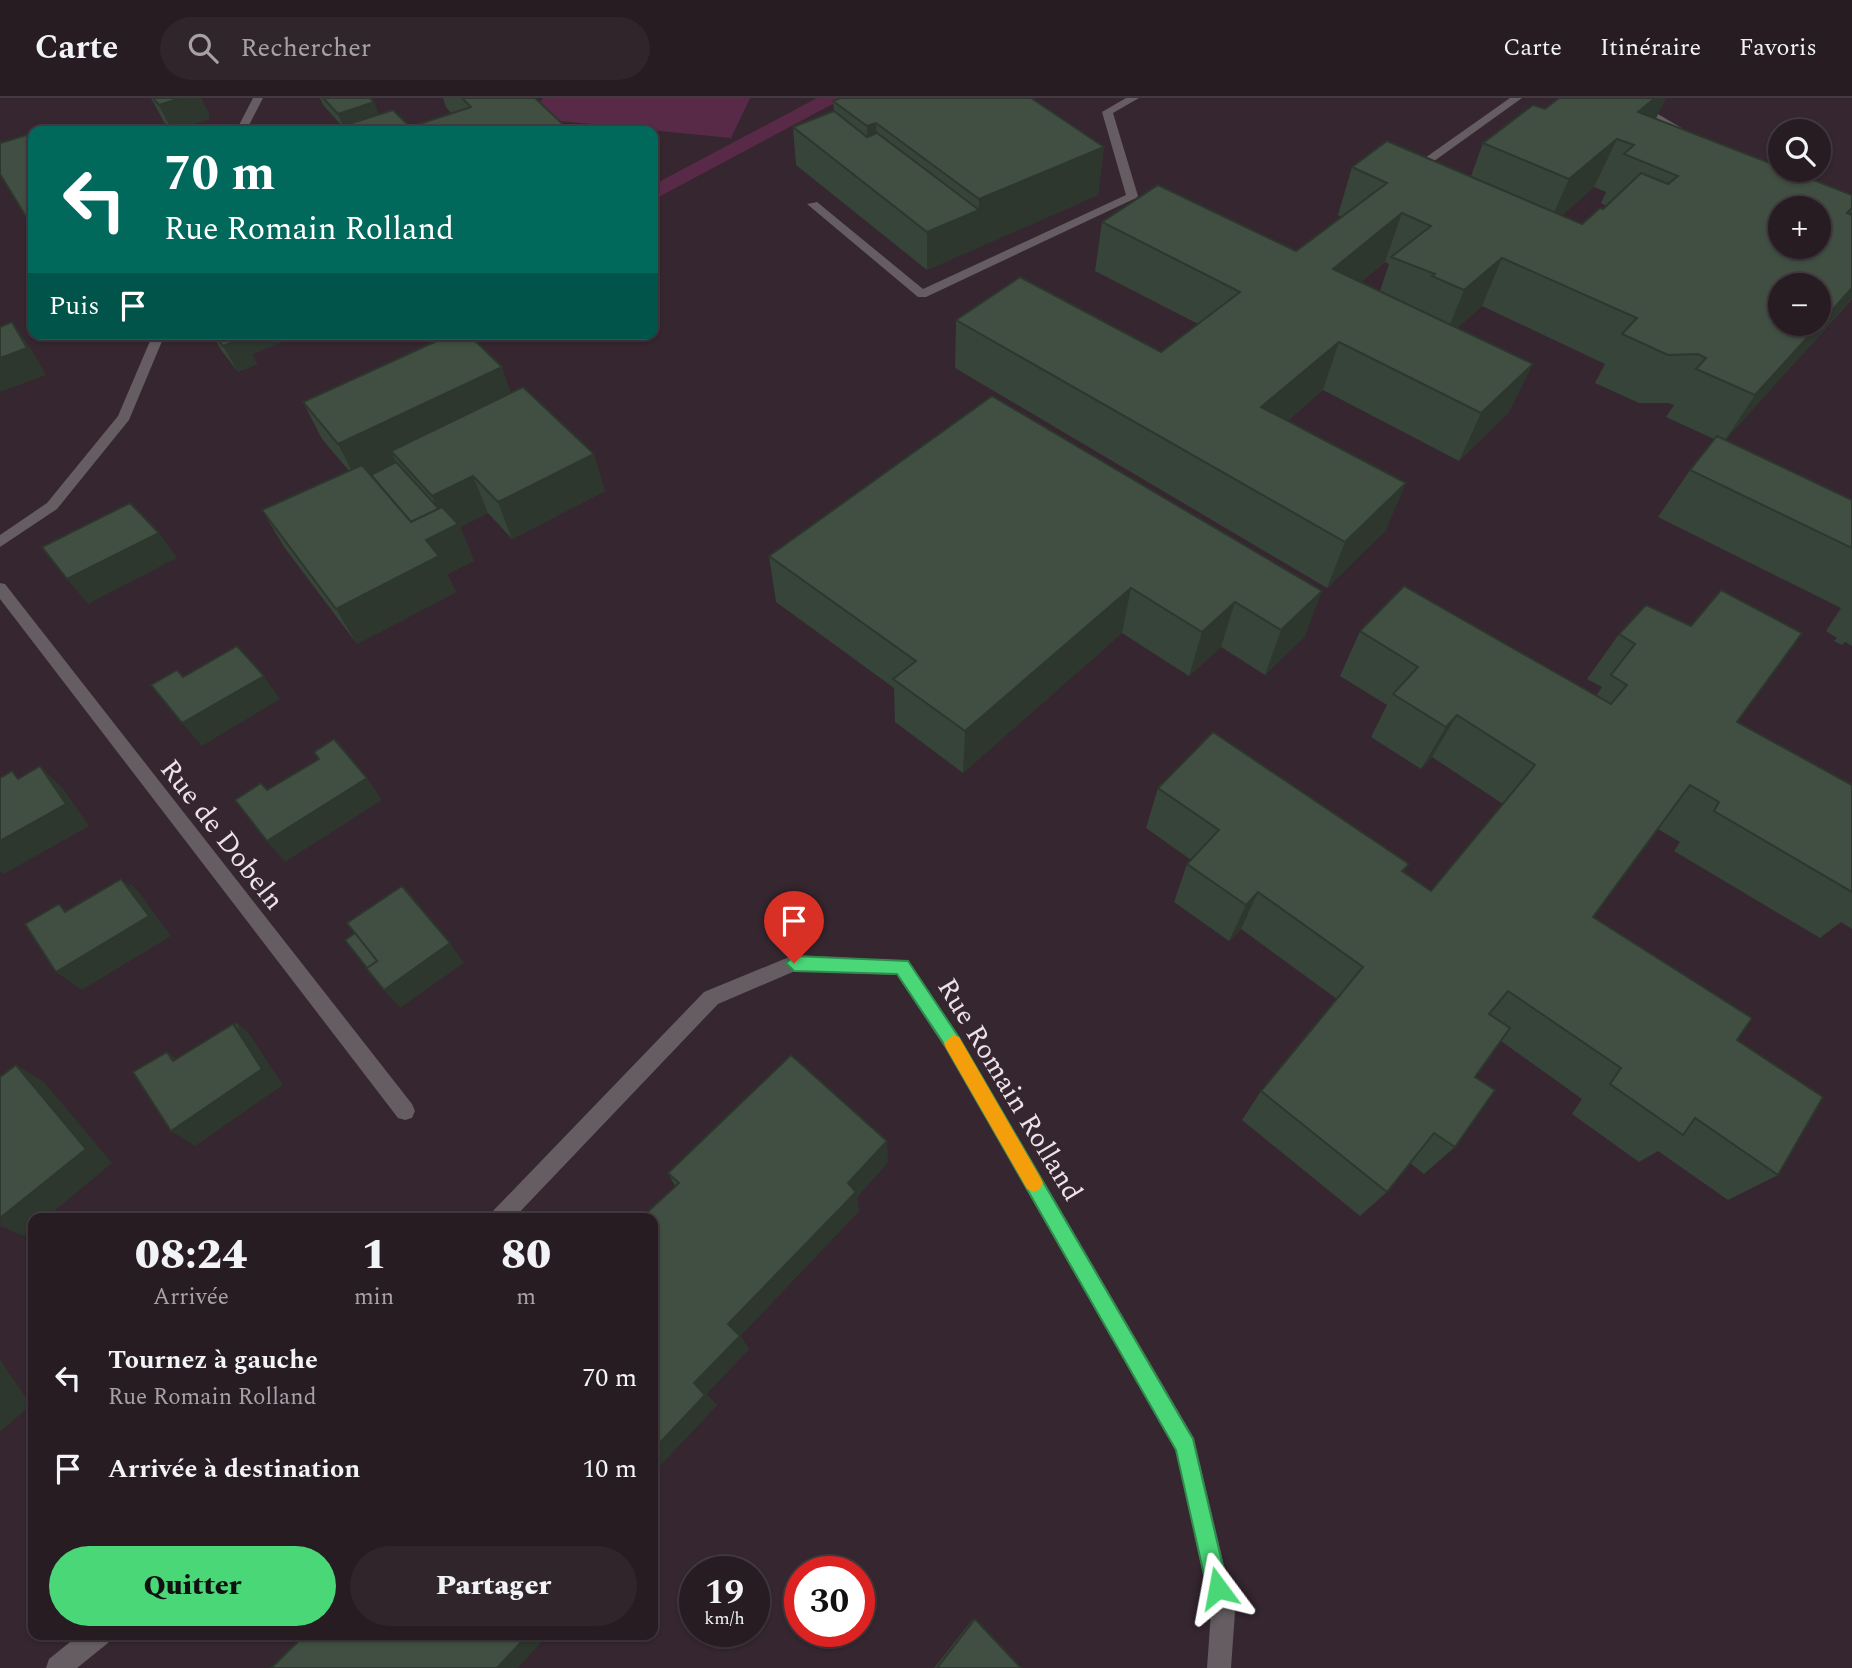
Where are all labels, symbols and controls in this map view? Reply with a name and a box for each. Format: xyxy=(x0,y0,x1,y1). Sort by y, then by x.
search box xyxy=(160,17,650,80)
text: Carte xyxy=(35,23,118,73)
text: Rechercher xyxy=(240,28,371,68)
icon: search xyxy=(184,29,222,67)
text: Carte xyxy=(1503,30,1562,66)
text: Itinéraire xyxy=(1600,30,1701,66)
text: Favoris xyxy=(1739,30,1817,66)
map controls xyxy=(1768,119,1831,336)
button: search xyxy=(1768,119,1831,182)
text: 70 m xyxy=(164,137,275,212)
icon: left xyxy=(49,154,140,245)
button: + xyxy=(1768,196,1831,259)
text: Rue Romain Rolland xyxy=(164,205,454,254)
button: − xyxy=(1768,273,1831,336)
text: Puis xyxy=(49,286,100,326)
icon: arrive xyxy=(114,287,152,325)
street label: Rue de Dobeln xyxy=(149,750,295,920)
pin xyxy=(764,891,824,963)
icon: arrive xyxy=(775,902,813,940)
street label: Rue Romain Rolland xyxy=(926,970,1094,1210)
text: 08:24 xyxy=(135,1224,247,1287)
text: 1 xyxy=(361,1224,387,1287)
text: 80 xyxy=(501,1224,551,1287)
text: Arrivée xyxy=(153,1280,229,1315)
text: min xyxy=(354,1280,394,1315)
text: m xyxy=(516,1280,536,1315)
text: Tournez à gauche xyxy=(108,1340,318,1380)
text: 70 m xyxy=(582,1358,637,1398)
icon: left xyxy=(49,1359,87,1397)
text: Rue Romain Rolland xyxy=(108,1380,317,1415)
text: Arrivée à destination xyxy=(108,1449,360,1489)
text: 10 m xyxy=(582,1449,637,1489)
icon: arrive xyxy=(49,1450,87,1488)
button: Quitter xyxy=(49,1546,336,1626)
button: Partager xyxy=(350,1546,637,1626)
position arrow xyxy=(1181,1551,1255,1625)
speed limit sign: 30 xyxy=(784,1556,875,1647)
text: 19 xyxy=(705,1566,744,1619)
text: km/h xyxy=(704,1605,745,1632)

